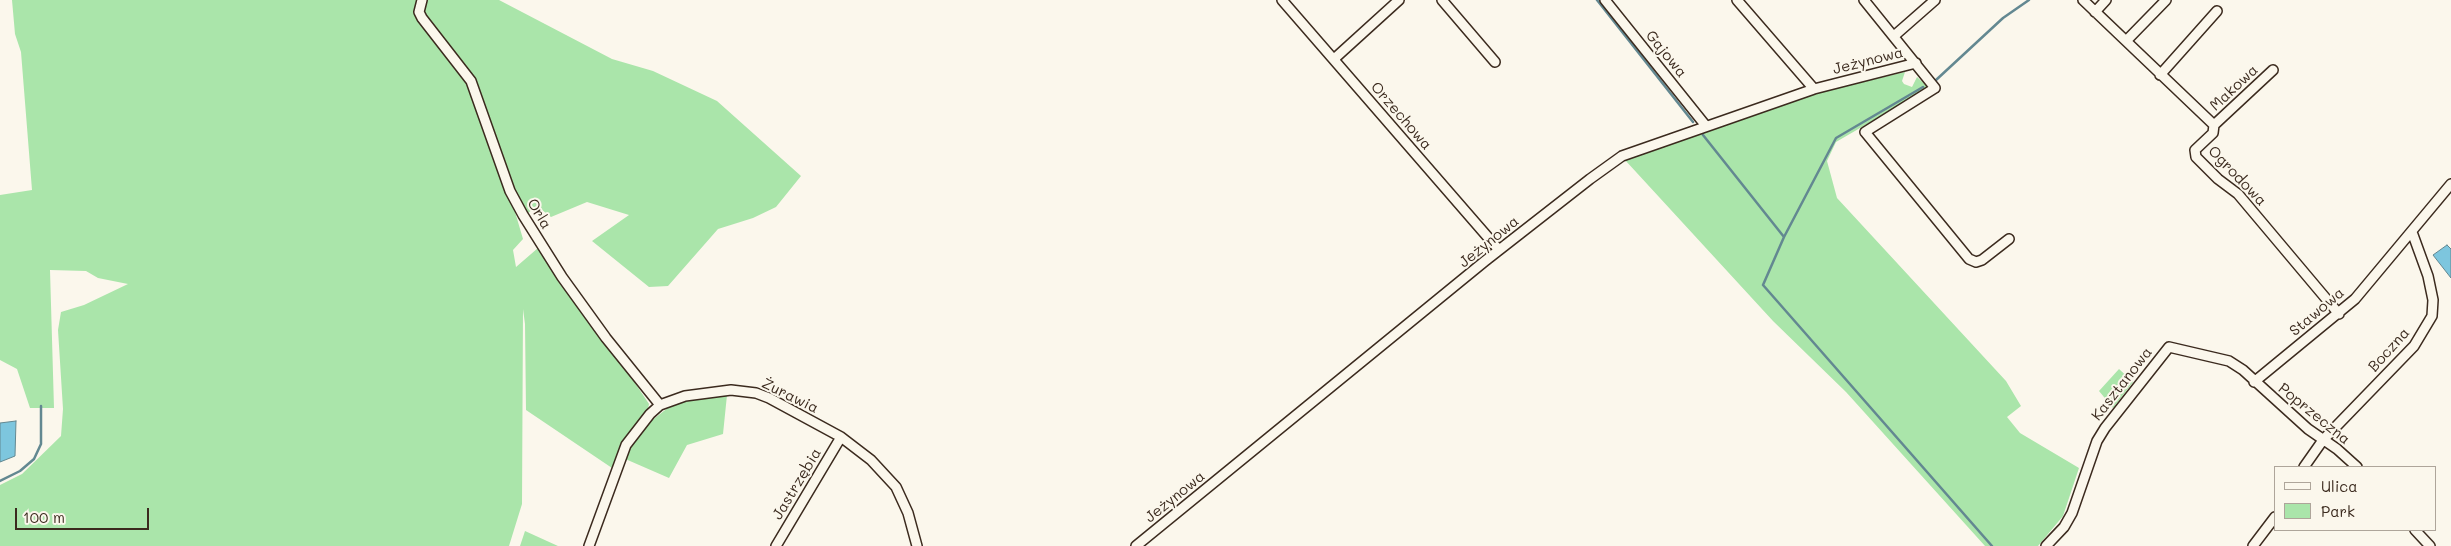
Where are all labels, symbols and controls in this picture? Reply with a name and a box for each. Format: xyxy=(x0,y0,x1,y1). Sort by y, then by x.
street label: Gajowa xyxy=(1642,27,1690,81)
street label: Jeżynowa xyxy=(1831,44,1905,78)
street label: Makowa xyxy=(2206,61,2262,115)
street label: Orzechowa xyxy=(1367,78,1435,154)
street label: Ogrodowa xyxy=(2204,142,2270,210)
street label: Orla xyxy=(523,195,555,233)
street label: Jeżynowa xyxy=(1455,212,1523,272)
street label: Stawowa xyxy=(2286,284,2348,340)
street label: Boczna xyxy=(2365,324,2413,376)
street label: Kasztanowa xyxy=(2088,344,2156,424)
street label: Żurawia xyxy=(759,375,821,417)
street label: Poprzeczna xyxy=(2274,380,2354,448)
street label: Jastrzębia xyxy=(769,445,825,523)
legend xyxy=(2274,466,2436,531)
street label: Jeżynowa xyxy=(1141,467,1209,527)
text: Ulica xyxy=(2321,476,2358,496)
scale bar xyxy=(18,498,151,530)
text: Park xyxy=(2321,501,2355,521)
text: 100 m xyxy=(23,507,65,527)

